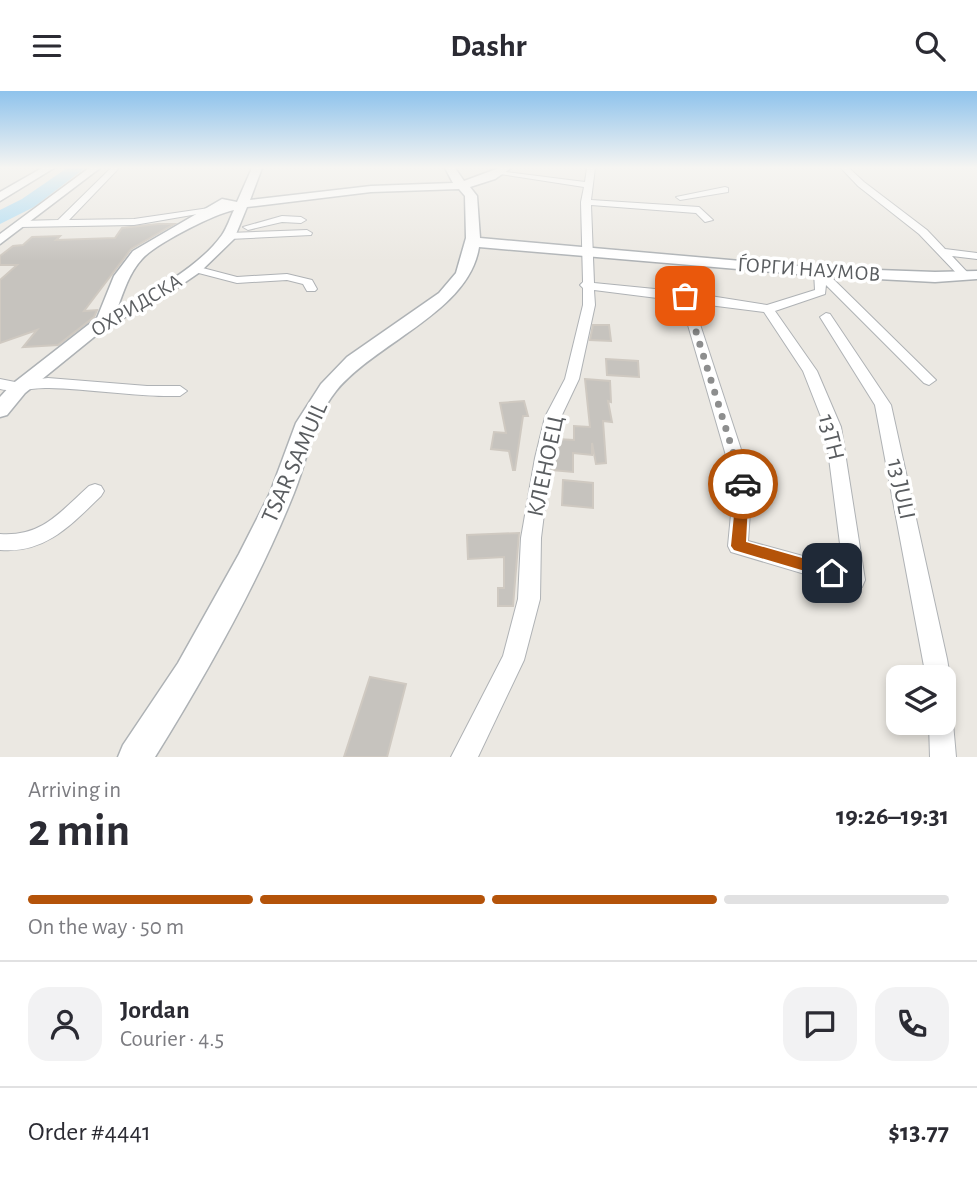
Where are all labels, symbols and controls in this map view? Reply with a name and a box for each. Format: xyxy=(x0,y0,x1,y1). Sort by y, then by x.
icon: menu xyxy=(28,27,66,65)
icon: search xyxy=(911,27,949,65)
text: Dashr xyxy=(450,30,527,62)
street label: ЃОРГИ НАУМОВ xyxy=(737,252,881,285)
pin xyxy=(655,266,715,326)
street label: ОХРИДСКА xyxy=(87,270,185,341)
icon: bag xyxy=(666,277,704,315)
street label: TSAR SAMUIL xyxy=(258,398,332,526)
street label: 13TH xyxy=(814,412,848,463)
street label: КЛЕНОЕЦ xyxy=(524,413,568,519)
courier xyxy=(708,449,778,519)
street label: 13 JULI xyxy=(883,457,919,522)
icon: car xyxy=(724,465,762,503)
pin xyxy=(802,543,862,603)
icon: home xyxy=(813,554,851,592)
map controls xyxy=(886,665,956,735)
button: layers xyxy=(886,665,956,735)
text: Arriving in xyxy=(28,779,121,802)
text: 19:26–19:31 xyxy=(836,803,949,829)
text: 2 min xyxy=(28,808,130,854)
text: On the way · 50 m xyxy=(28,916,184,939)
button: person xyxy=(28,987,102,1061)
button: chat xyxy=(783,987,857,1061)
button: phone xyxy=(875,987,949,1061)
text: Jordan xyxy=(120,997,190,1023)
text: Courier · 4.5 xyxy=(120,1028,224,1051)
text: Order #4441 xyxy=(28,1119,151,1145)
text: $13.77 xyxy=(888,1119,949,1145)

